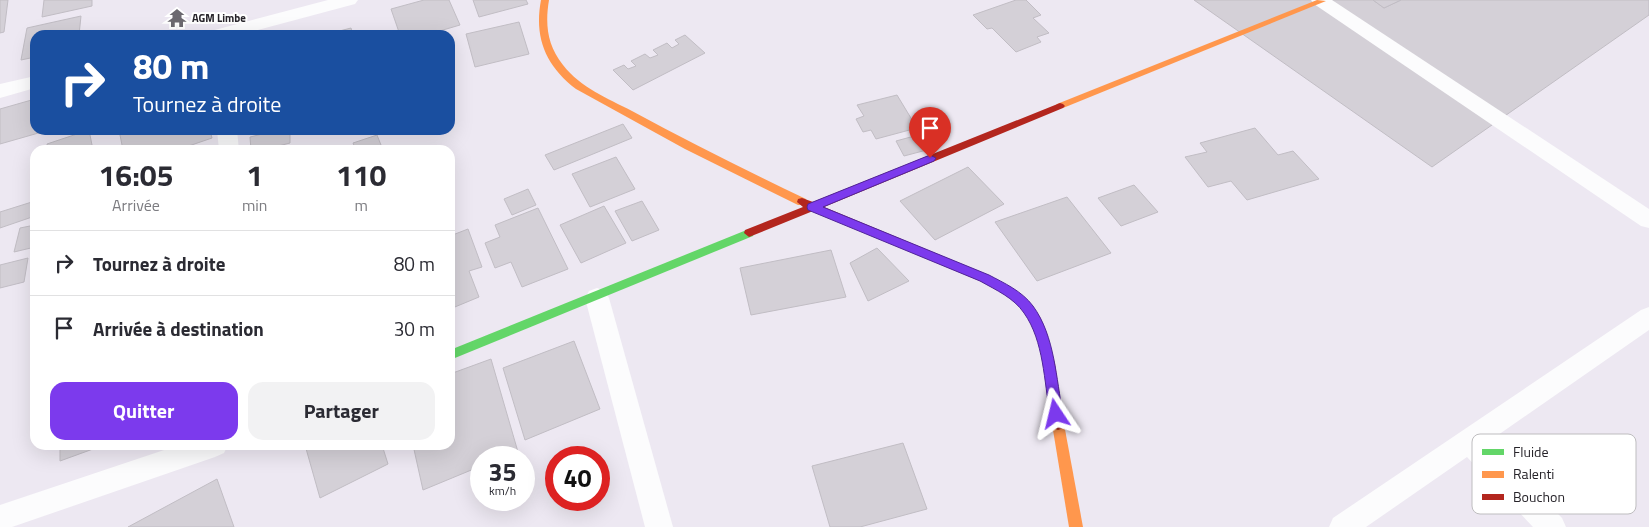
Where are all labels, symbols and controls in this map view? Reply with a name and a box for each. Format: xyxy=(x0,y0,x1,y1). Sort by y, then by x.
temple icon: AGM Limbe xyxy=(166,7,188,29)
place label: AGM Limbe xyxy=(192,10,246,26)
text: 80 m xyxy=(133,39,209,93)
icon: right xyxy=(50,50,115,115)
text: Tournez à droite xyxy=(133,87,281,121)
pin xyxy=(909,107,951,158)
icon: arrive xyxy=(916,114,944,142)
text: 16:05 xyxy=(99,152,173,198)
text: 1 xyxy=(246,152,263,198)
text: 110 xyxy=(336,152,386,198)
text: Arrivée xyxy=(112,193,160,217)
text: min xyxy=(242,193,267,217)
text: m xyxy=(355,193,368,217)
icon: right xyxy=(50,249,78,277)
text: Tournez à droite xyxy=(93,249,225,278)
text: 80 m xyxy=(394,249,435,278)
icon: arrive xyxy=(50,314,78,342)
text: Arrivée à destination xyxy=(93,314,264,343)
text: 30 m xyxy=(394,314,435,343)
button: Quitter xyxy=(50,382,238,440)
button: Partager xyxy=(248,382,435,440)
position arrow xyxy=(1029,387,1081,439)
legend xyxy=(1472,434,1636,514)
text: Fluide xyxy=(1513,441,1549,462)
speed limit sign: 40 xyxy=(545,446,610,511)
text: 35 xyxy=(488,453,517,491)
text: Ralenti xyxy=(1513,463,1554,484)
text: km/h xyxy=(489,481,516,500)
text: Bouchon xyxy=(1513,486,1565,507)

